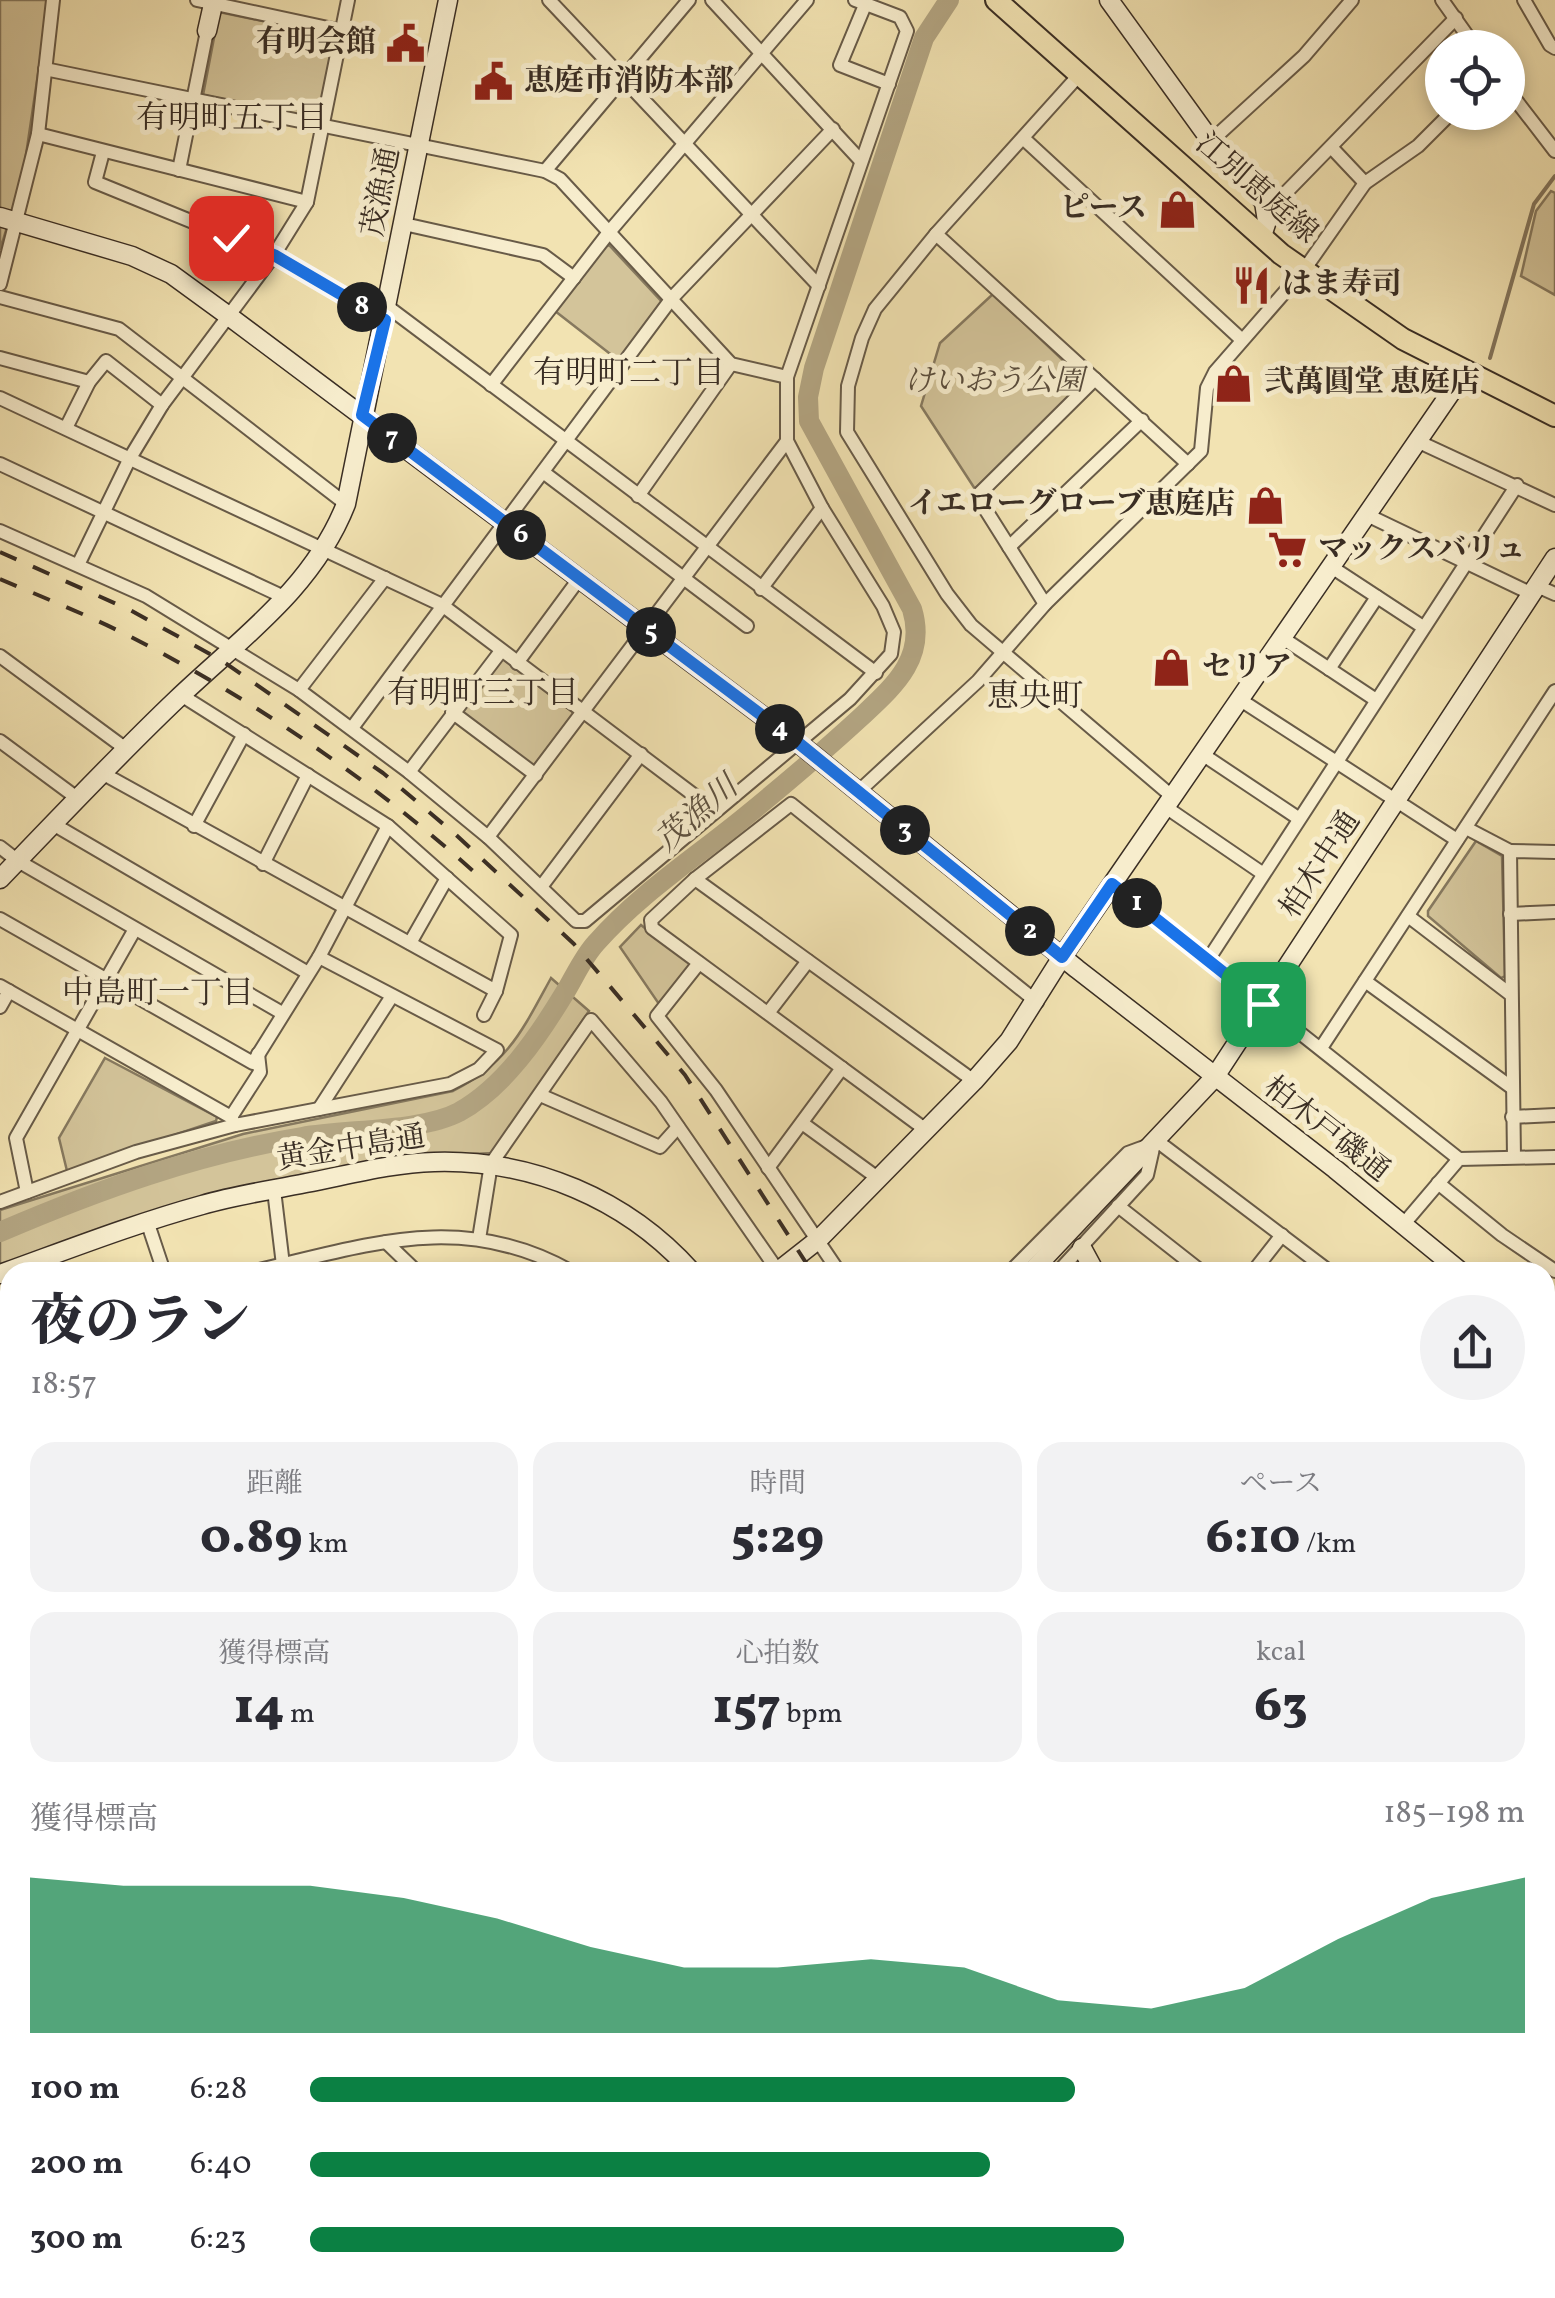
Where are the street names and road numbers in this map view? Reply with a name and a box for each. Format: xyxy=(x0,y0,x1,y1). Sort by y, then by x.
street label: 江別恵庭線 xyxy=(1186,124,1326,254)
street label: 茂漁通 xyxy=(353,144,411,240)
street label: 柏木中通 xyxy=(1271,803,1371,927)
street label: 柏木戸磯通 xyxy=(1254,1067,1398,1193)
street label: 黄金中島通 xyxy=(274,1117,428,1181)

